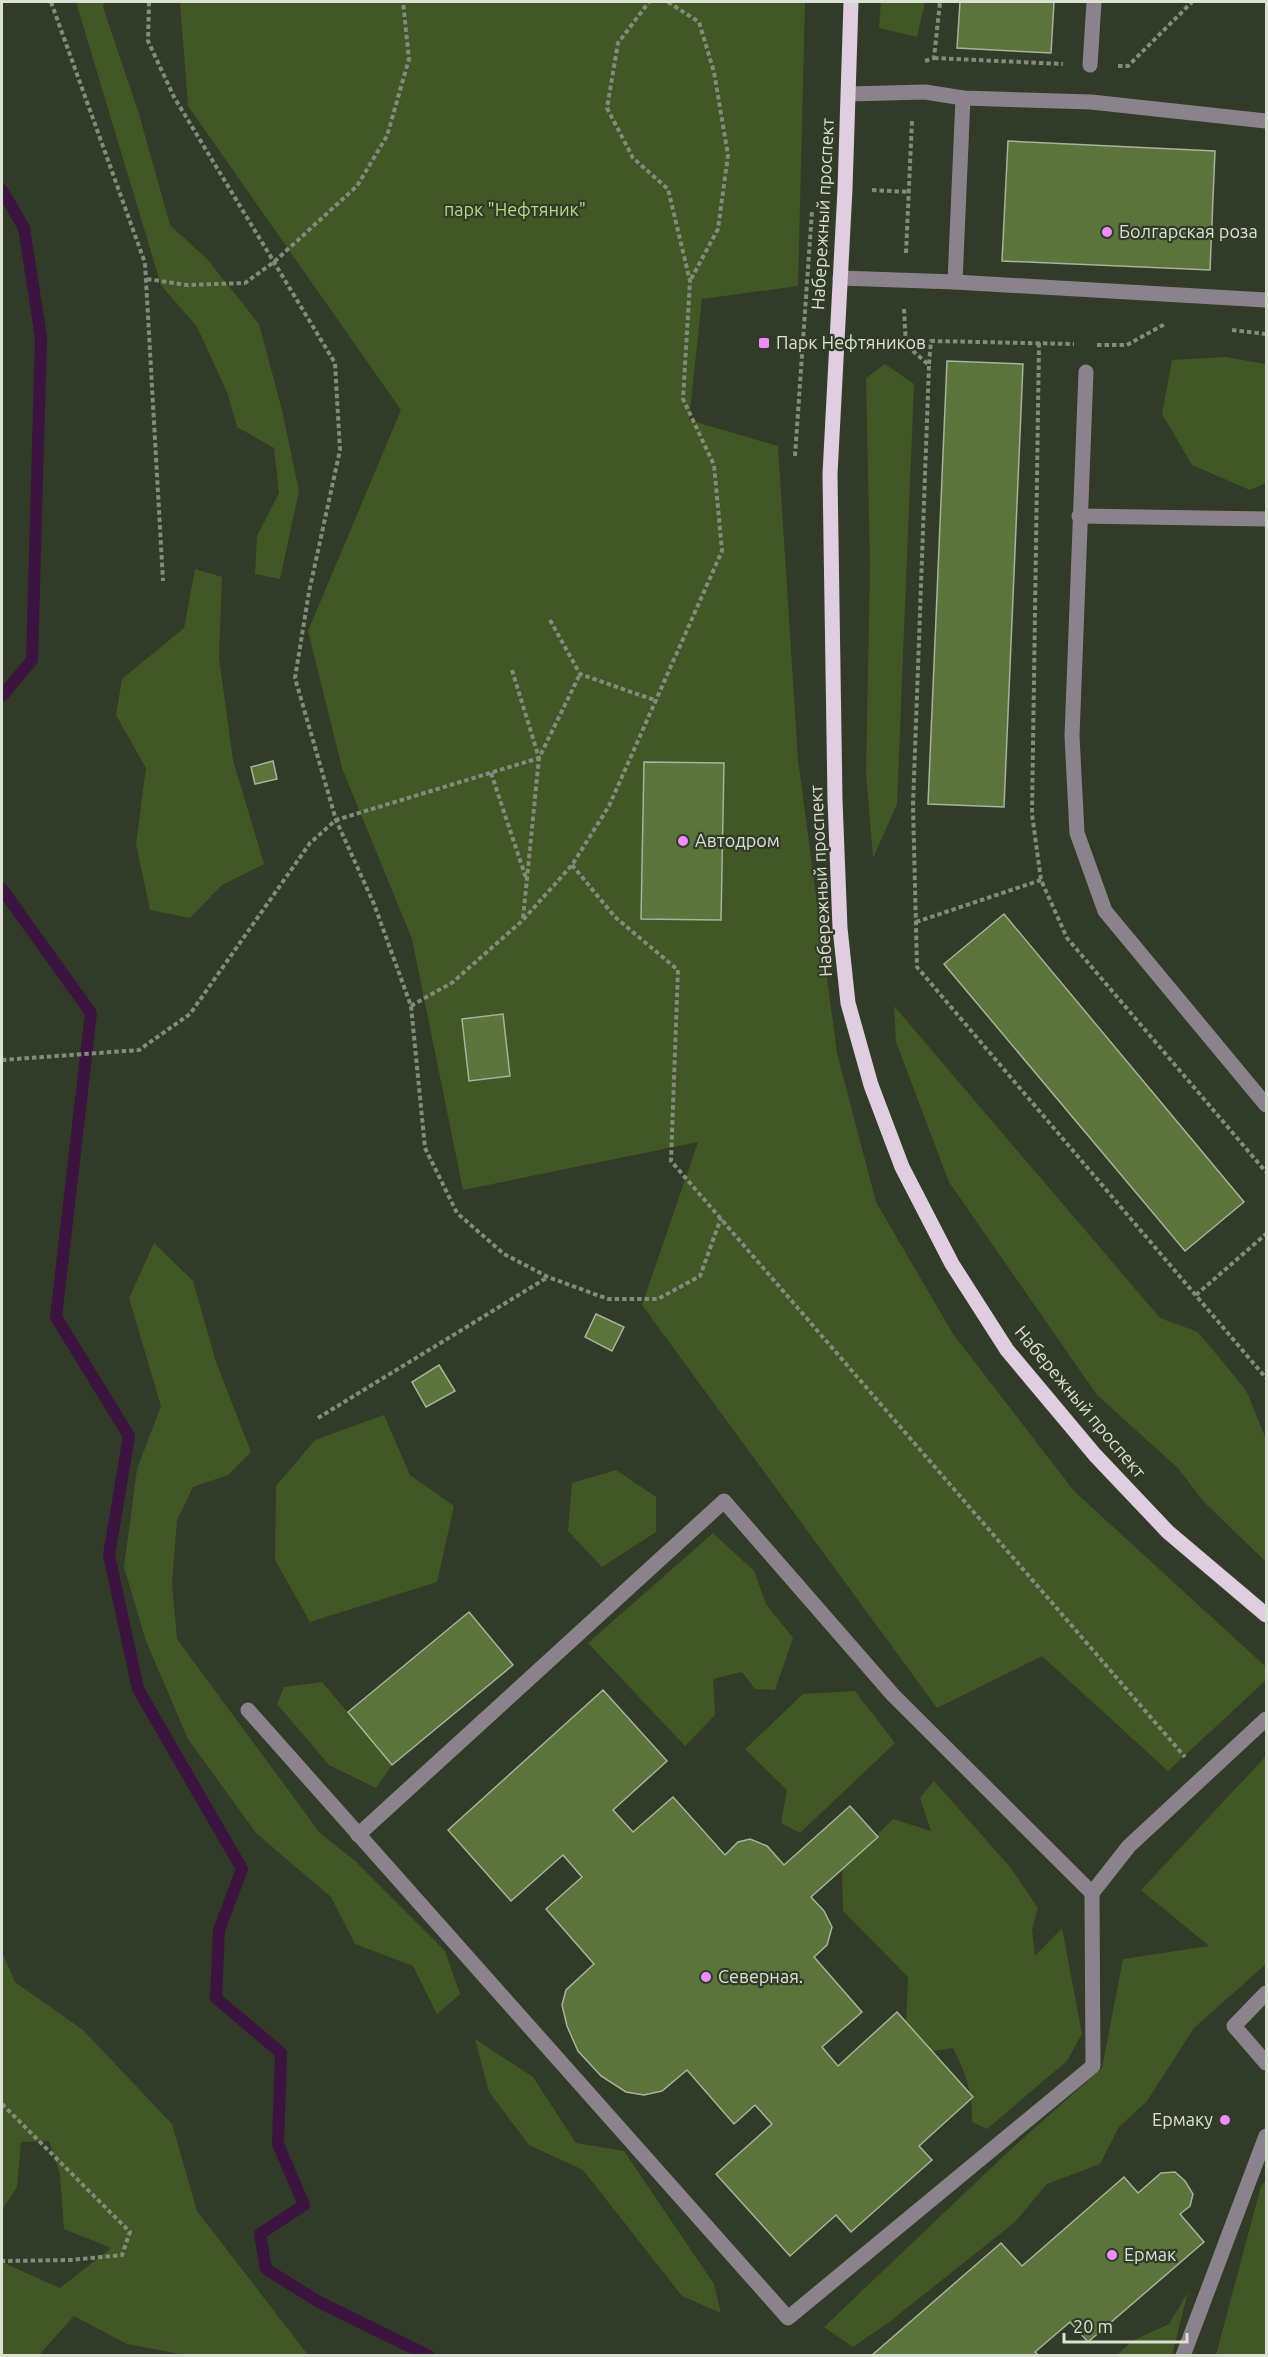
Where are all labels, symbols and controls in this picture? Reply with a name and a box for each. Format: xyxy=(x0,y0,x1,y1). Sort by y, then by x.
street label: Набережный проспект xyxy=(807,118,837,310)
park label: парк "Нефтяник" xyxy=(444,199,586,219)
place label: Болгарская роза xyxy=(1119,221,1258,241)
marker: Болгарская роза xyxy=(1100,225,1114,239)
place label: Парк Нефтяников xyxy=(776,332,926,352)
marker: Парк Нефтяников xyxy=(757,336,771,350)
street label: Набережный проспект xyxy=(805,785,835,977)
place label: Автодром xyxy=(695,830,780,850)
marker: Автодром xyxy=(676,834,690,848)
street label: Набережный проспект xyxy=(1011,1321,1150,1481)
place label: Северная. xyxy=(718,1966,803,1986)
marker: Северная. xyxy=(699,1970,713,1984)
place label: Ермаку xyxy=(1152,2109,1213,2129)
marker: Ермаку xyxy=(1218,2113,1232,2127)
place label: Ермак xyxy=(1124,2244,1176,2264)
marker: Ермак xyxy=(1105,2248,1119,2262)
scale bar xyxy=(1064,2306,1187,2344)
text: 20 m xyxy=(1073,2316,1113,2336)

